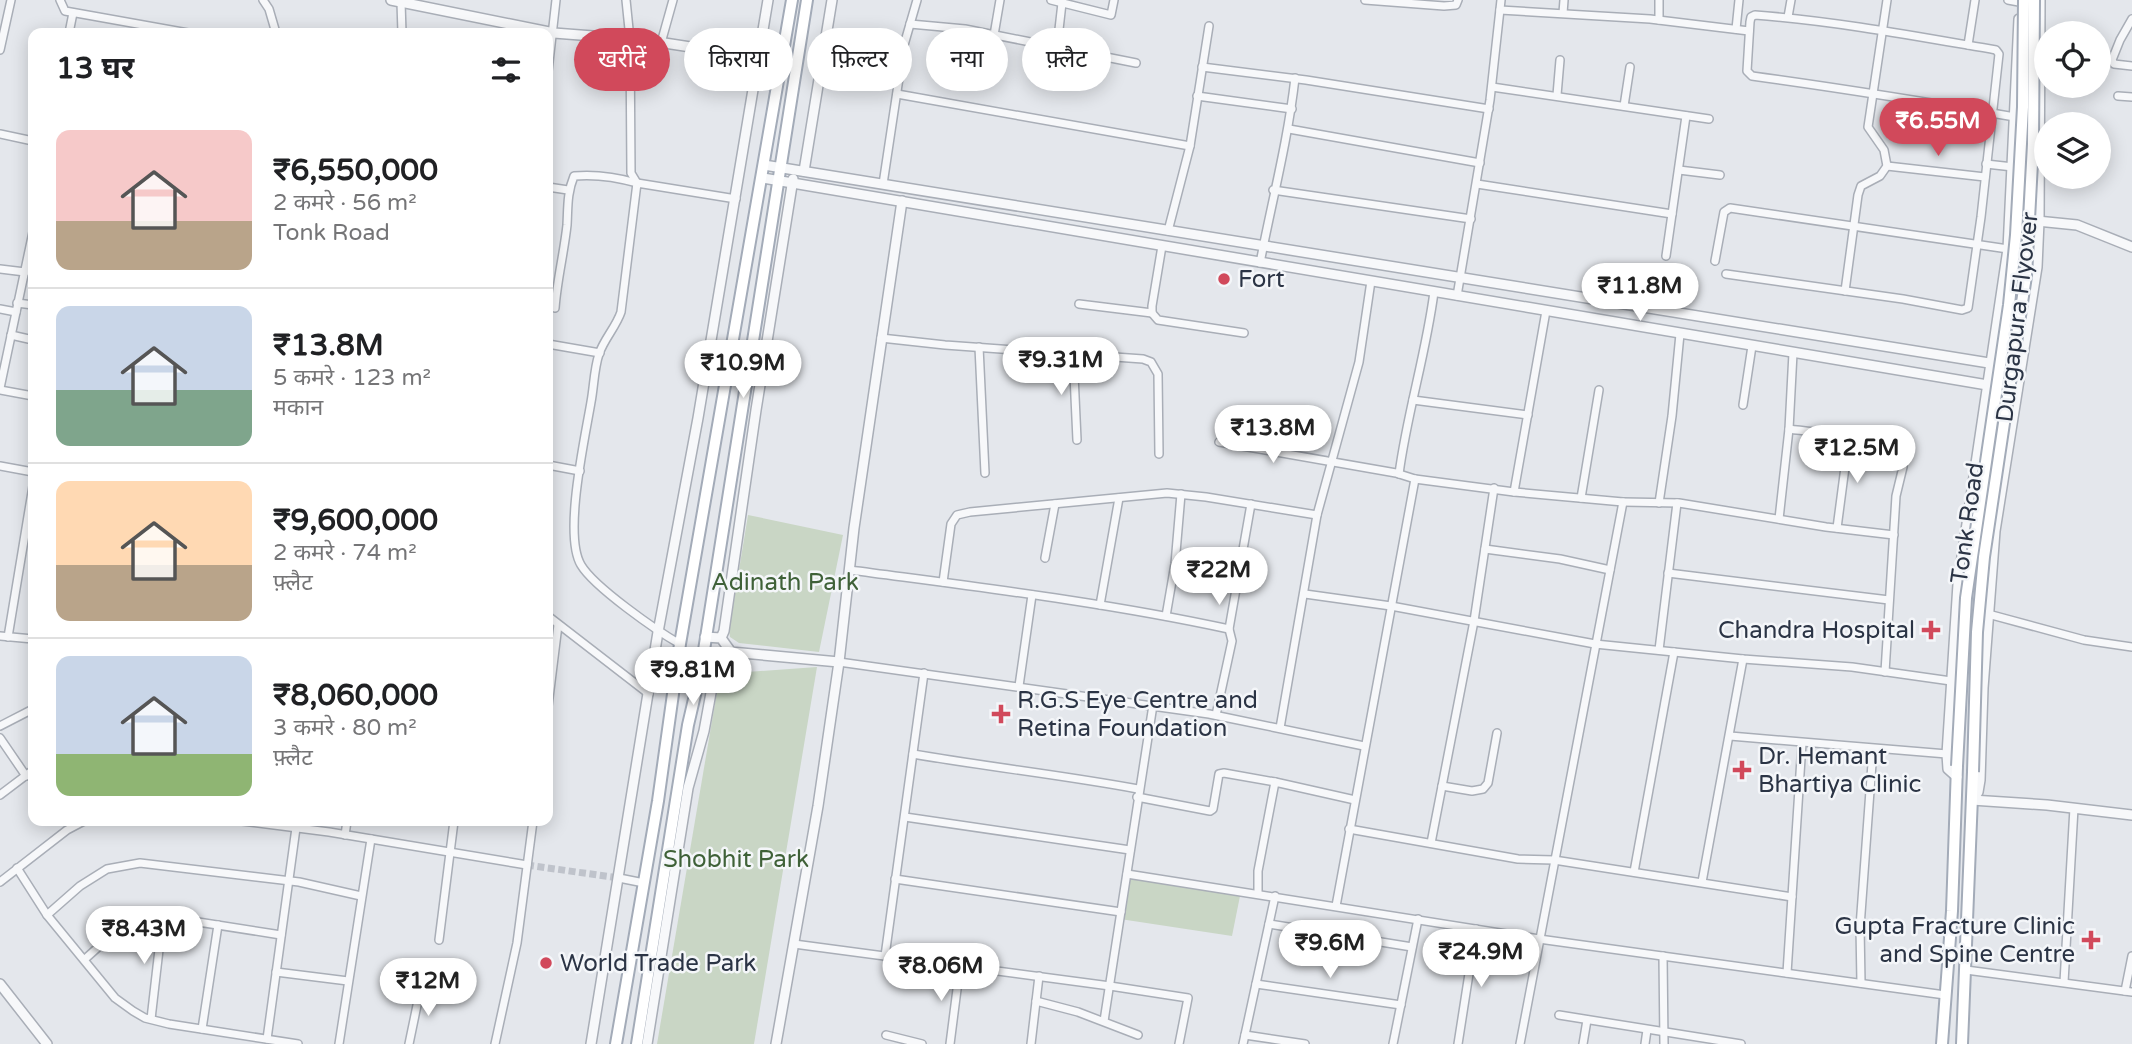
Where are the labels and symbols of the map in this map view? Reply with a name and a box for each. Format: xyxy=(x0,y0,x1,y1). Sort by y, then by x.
pin: ₹6.55M xyxy=(1881,99,1995,158)
street label: Durgapura Flyover xyxy=(1990,210,2045,424)
pin: ₹11.8M xyxy=(1583,264,1697,323)
place label: Fort xyxy=(1238,265,1285,294)
marker: Fort xyxy=(1216,271,1232,287)
pin: ₹9.31M xyxy=(1004,338,1118,397)
pin: ₹10.9M xyxy=(686,340,800,400)
pin: ₹13.8M xyxy=(1216,406,1330,465)
pin: ₹12.5M xyxy=(1800,426,1914,485)
street label: Tonk Road xyxy=(1945,461,1990,585)
pin: ₹22M xyxy=(1178,548,1260,607)
park label: Adinath Park xyxy=(711,568,859,597)
place label: Chandra Hospital xyxy=(1718,616,1915,645)
marker: Chandra Hospital xyxy=(1921,620,1941,640)
pin: ₹9.81M xyxy=(636,648,750,707)
place label: R.G.S Eye Centre and Retina Foundation xyxy=(1017,686,1258,743)
marker: R.G.S Eye Centre and Retina Foundation xyxy=(991,704,1011,724)
place label: Dr. Hemant Bhartiya Clinic xyxy=(1758,742,1921,799)
marker: Dr. Hemant Bhartiya Clinic xyxy=(1732,760,1752,780)
park label: Shobhit Park xyxy=(663,845,809,874)
pin: ₹8.43M xyxy=(87,906,201,966)
place label: Gupta Fracture Clinic and Spine Centre xyxy=(1834,912,2075,969)
pin: ₹9.6M xyxy=(1281,920,1379,980)
pin: ₹24.9M xyxy=(1424,930,1538,989)
marker: Gupta Fracture Clinic and Spine Centre xyxy=(2081,930,2101,950)
pin: ₹8.06M xyxy=(884,944,998,1003)
place label: World Trade Park xyxy=(560,949,756,978)
marker: World Trade Park xyxy=(538,955,554,971)
pin: ₹12M xyxy=(387,958,469,1018)

